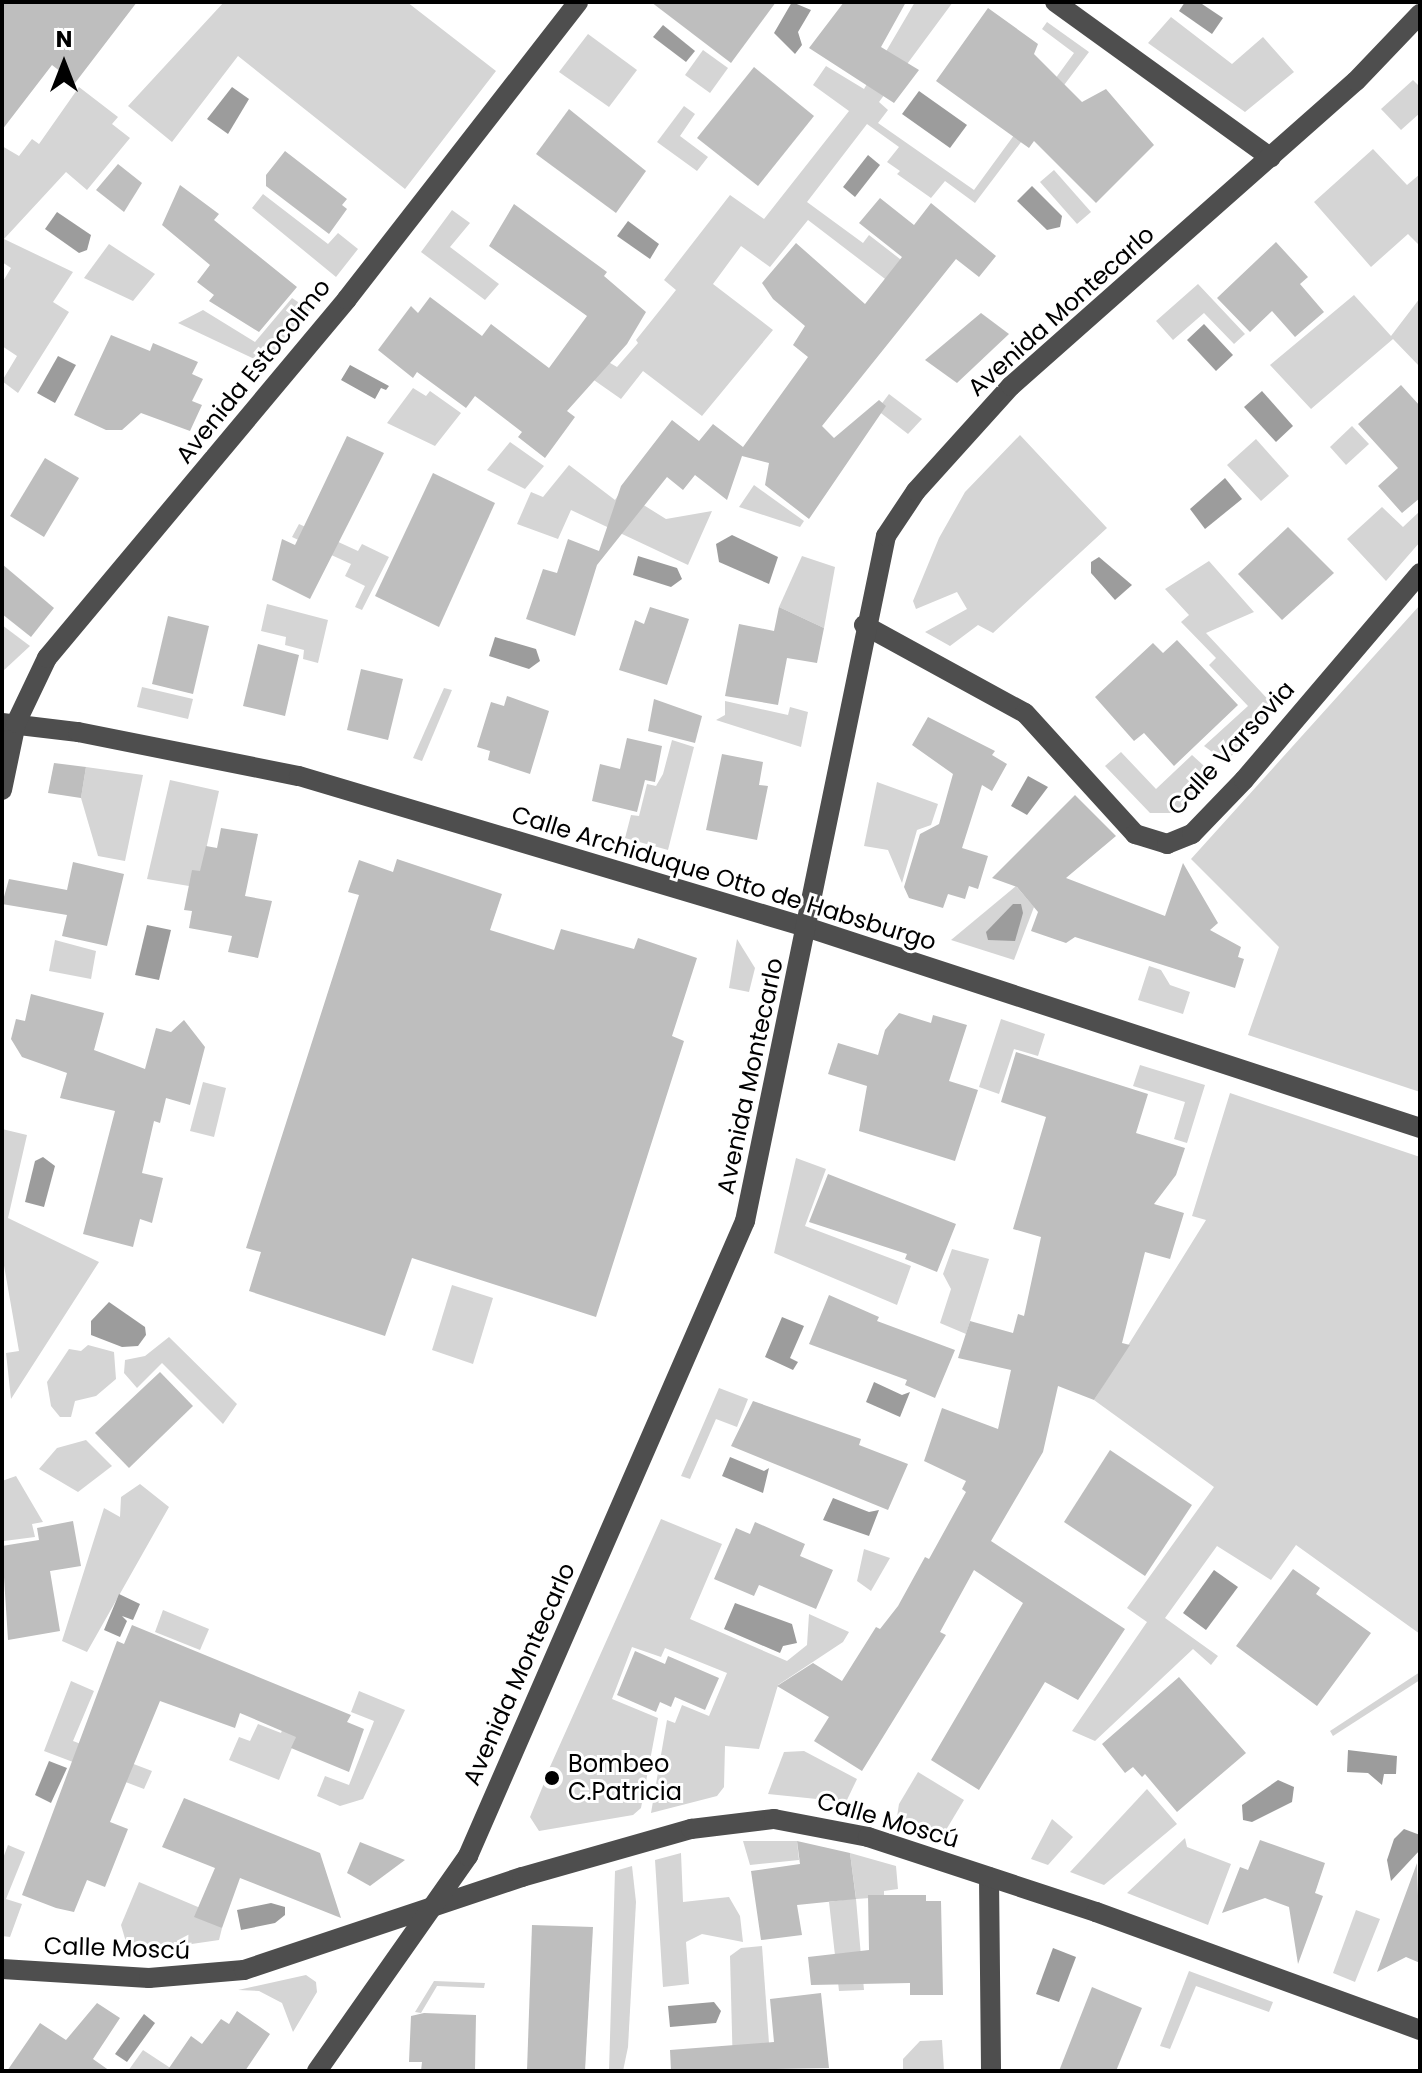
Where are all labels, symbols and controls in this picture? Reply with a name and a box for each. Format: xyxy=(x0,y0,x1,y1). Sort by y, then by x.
north arrow xyxy=(24,24,104,104)
text: N xyxy=(56,24,72,55)
street label: Avenida Montecarlo xyxy=(962,220,1160,402)
street label: Avenida Estocolmo xyxy=(170,273,336,469)
street label: Calle Varsovia xyxy=(1162,675,1300,821)
street label: Calle Archiduque Otto de Habsburgo xyxy=(508,800,940,956)
street label: Avenida Montecarlo xyxy=(711,955,789,1197)
street label: Avenida Montecarlo xyxy=(457,1558,581,1790)
place label: Bombeo C.Patricia xyxy=(568,1750,682,1806)
marker: Bombeo C.Patricia xyxy=(543,1769,561,1787)
street label: Calle Moscú xyxy=(814,1786,962,1854)
street label: Calle Moscú xyxy=(43,1931,191,1965)

